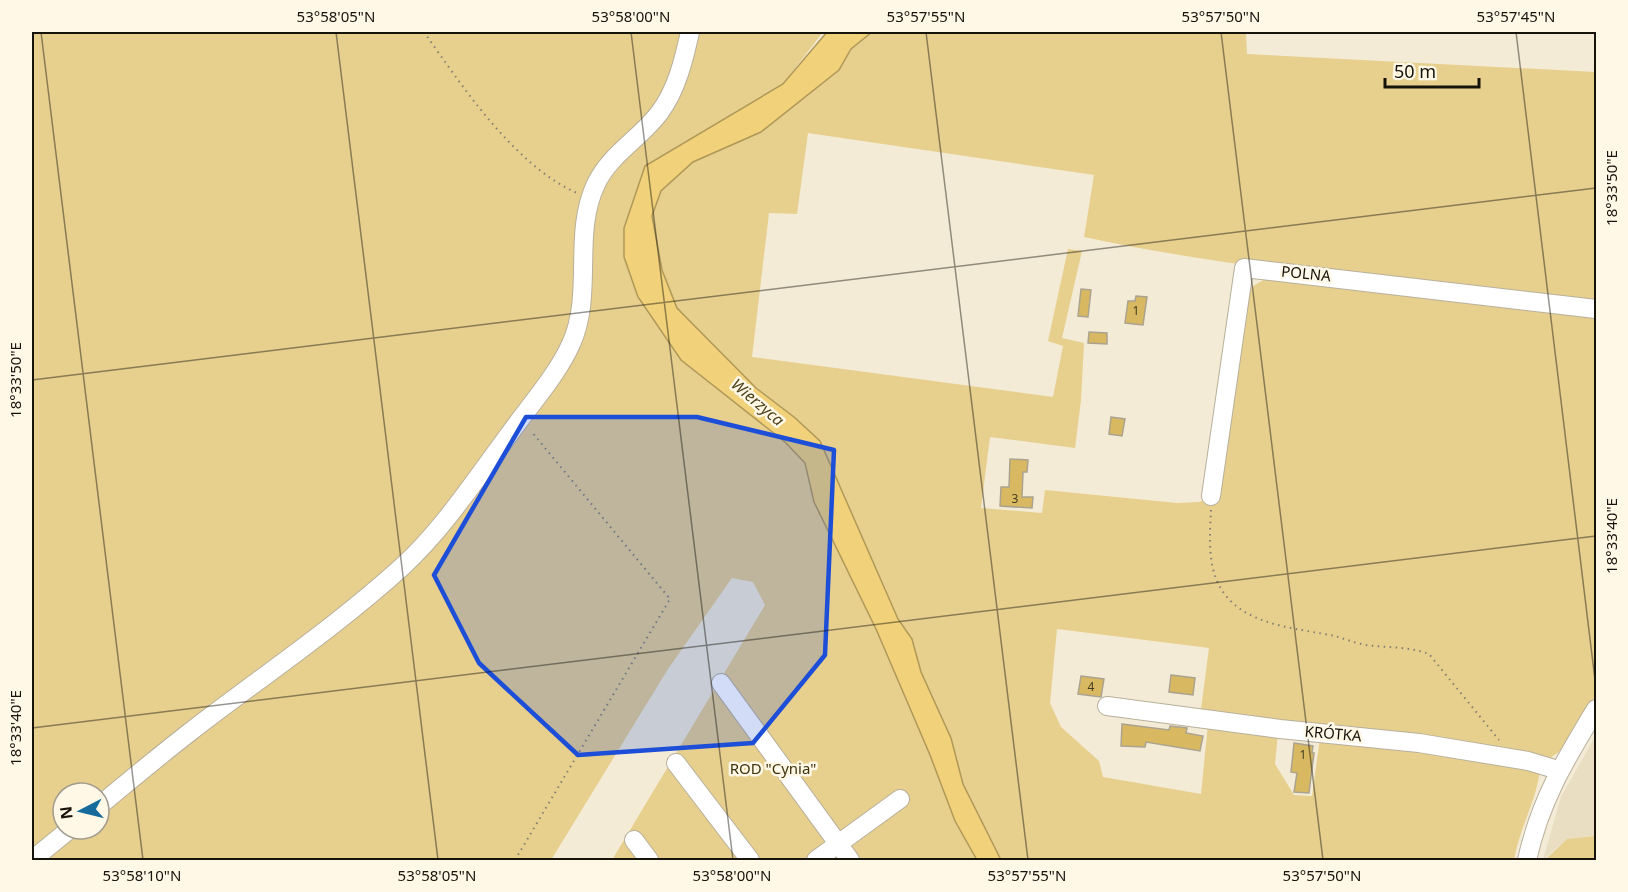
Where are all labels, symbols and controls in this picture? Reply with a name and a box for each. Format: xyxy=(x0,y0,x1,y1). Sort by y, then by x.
text: 53°58'05"N xyxy=(297,6,375,26)
text: 53°58'00"N xyxy=(592,6,670,26)
text: 53°57'55"N xyxy=(887,6,965,26)
text: 53°57'50"N xyxy=(1182,6,1260,26)
text: 53°57'45"N xyxy=(1477,6,1555,26)
scale bar xyxy=(1385,51,1480,89)
text: 50 m xyxy=(1394,59,1436,83)
text: 18°33'50"E xyxy=(1601,150,1621,226)
street label: POLNA xyxy=(1280,260,1332,286)
house number: 1 xyxy=(1133,302,1139,319)
text: 18°33'50"E xyxy=(5,342,25,418)
water label: Wierzyca xyxy=(727,373,789,431)
house number: 3 xyxy=(1012,490,1019,507)
text: 18°33'40"E xyxy=(1601,498,1621,574)
house number: 4 xyxy=(1088,678,1095,695)
text: 18°33'40"E xyxy=(5,690,25,766)
street label: KRÓTKA xyxy=(1304,721,1363,745)
house number: 1 xyxy=(1300,746,1306,763)
park label: ROD "Cynia" xyxy=(730,758,816,778)
north arrow xyxy=(51,781,111,841)
text: N xyxy=(54,805,78,821)
text: 53°58'10"N xyxy=(103,865,181,885)
text: 53°58'05"N xyxy=(398,865,476,885)
text: 53°58'00"N xyxy=(693,865,771,885)
text: 53°57'55"N xyxy=(988,865,1066,885)
text: 53°57'50"N xyxy=(1283,865,1361,885)

